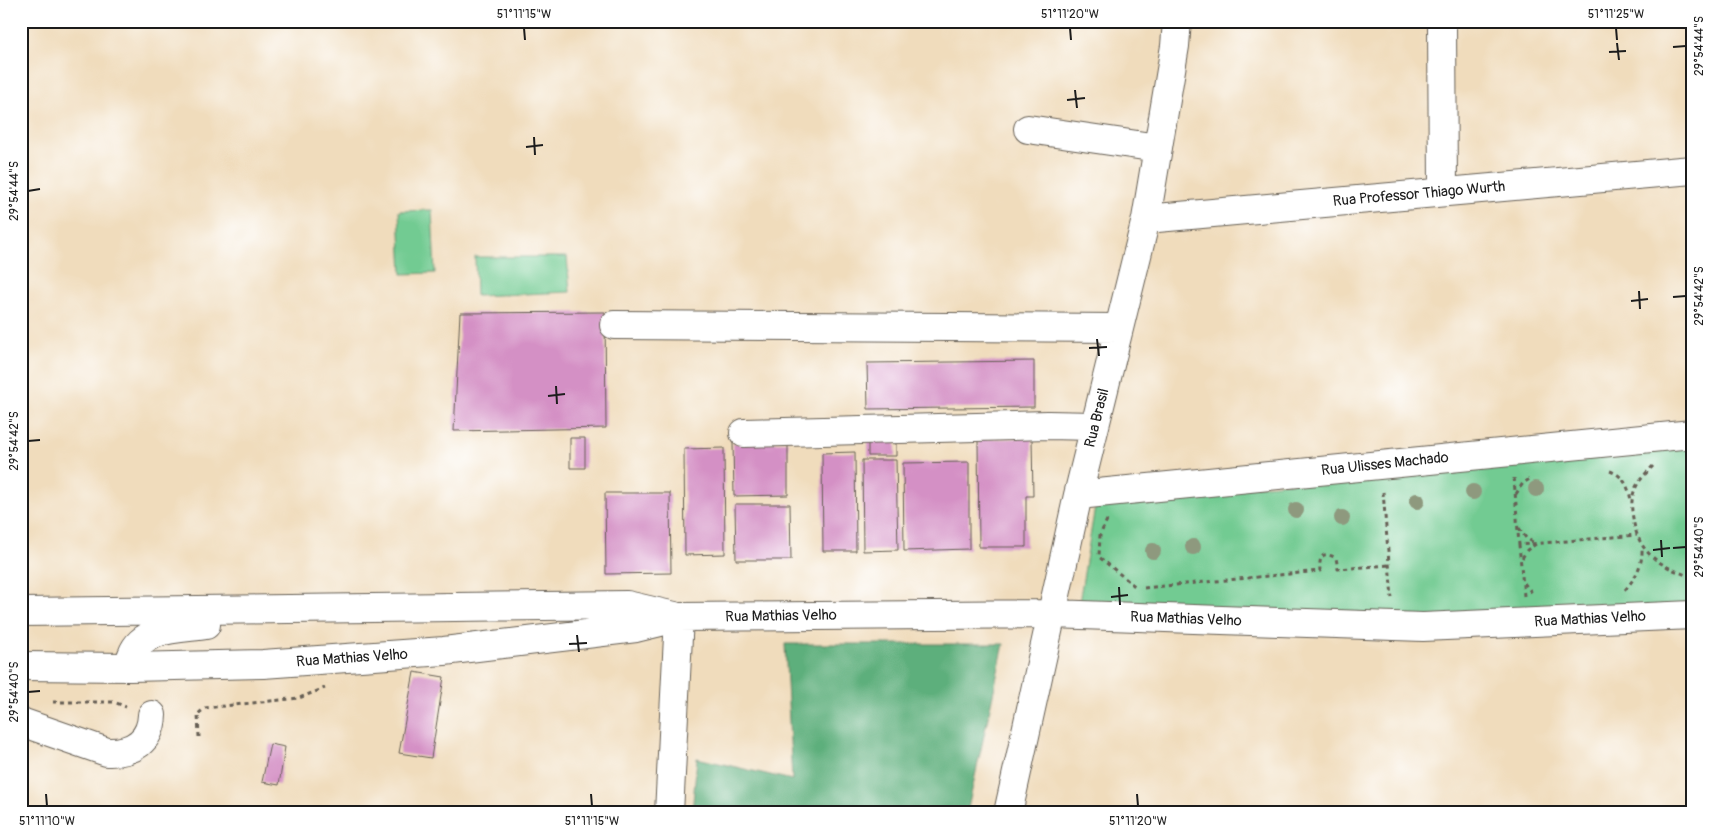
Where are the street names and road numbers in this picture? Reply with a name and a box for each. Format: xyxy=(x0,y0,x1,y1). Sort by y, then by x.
street label: Rua Professor Thiago Wurth xyxy=(1332,177,1506,211)
street label: Rua Brasil xyxy=(1080,386,1114,450)
street label: Rua Ulisses Machado xyxy=(1320,448,1450,480)
street label: Rua Mathias Velho xyxy=(725,606,837,626)
street label: Rua Mathias Velho xyxy=(1534,607,1646,631)
street label: Rua Mathias Velho xyxy=(1130,608,1242,630)
street label: Rua Mathias Velho xyxy=(296,645,408,671)

